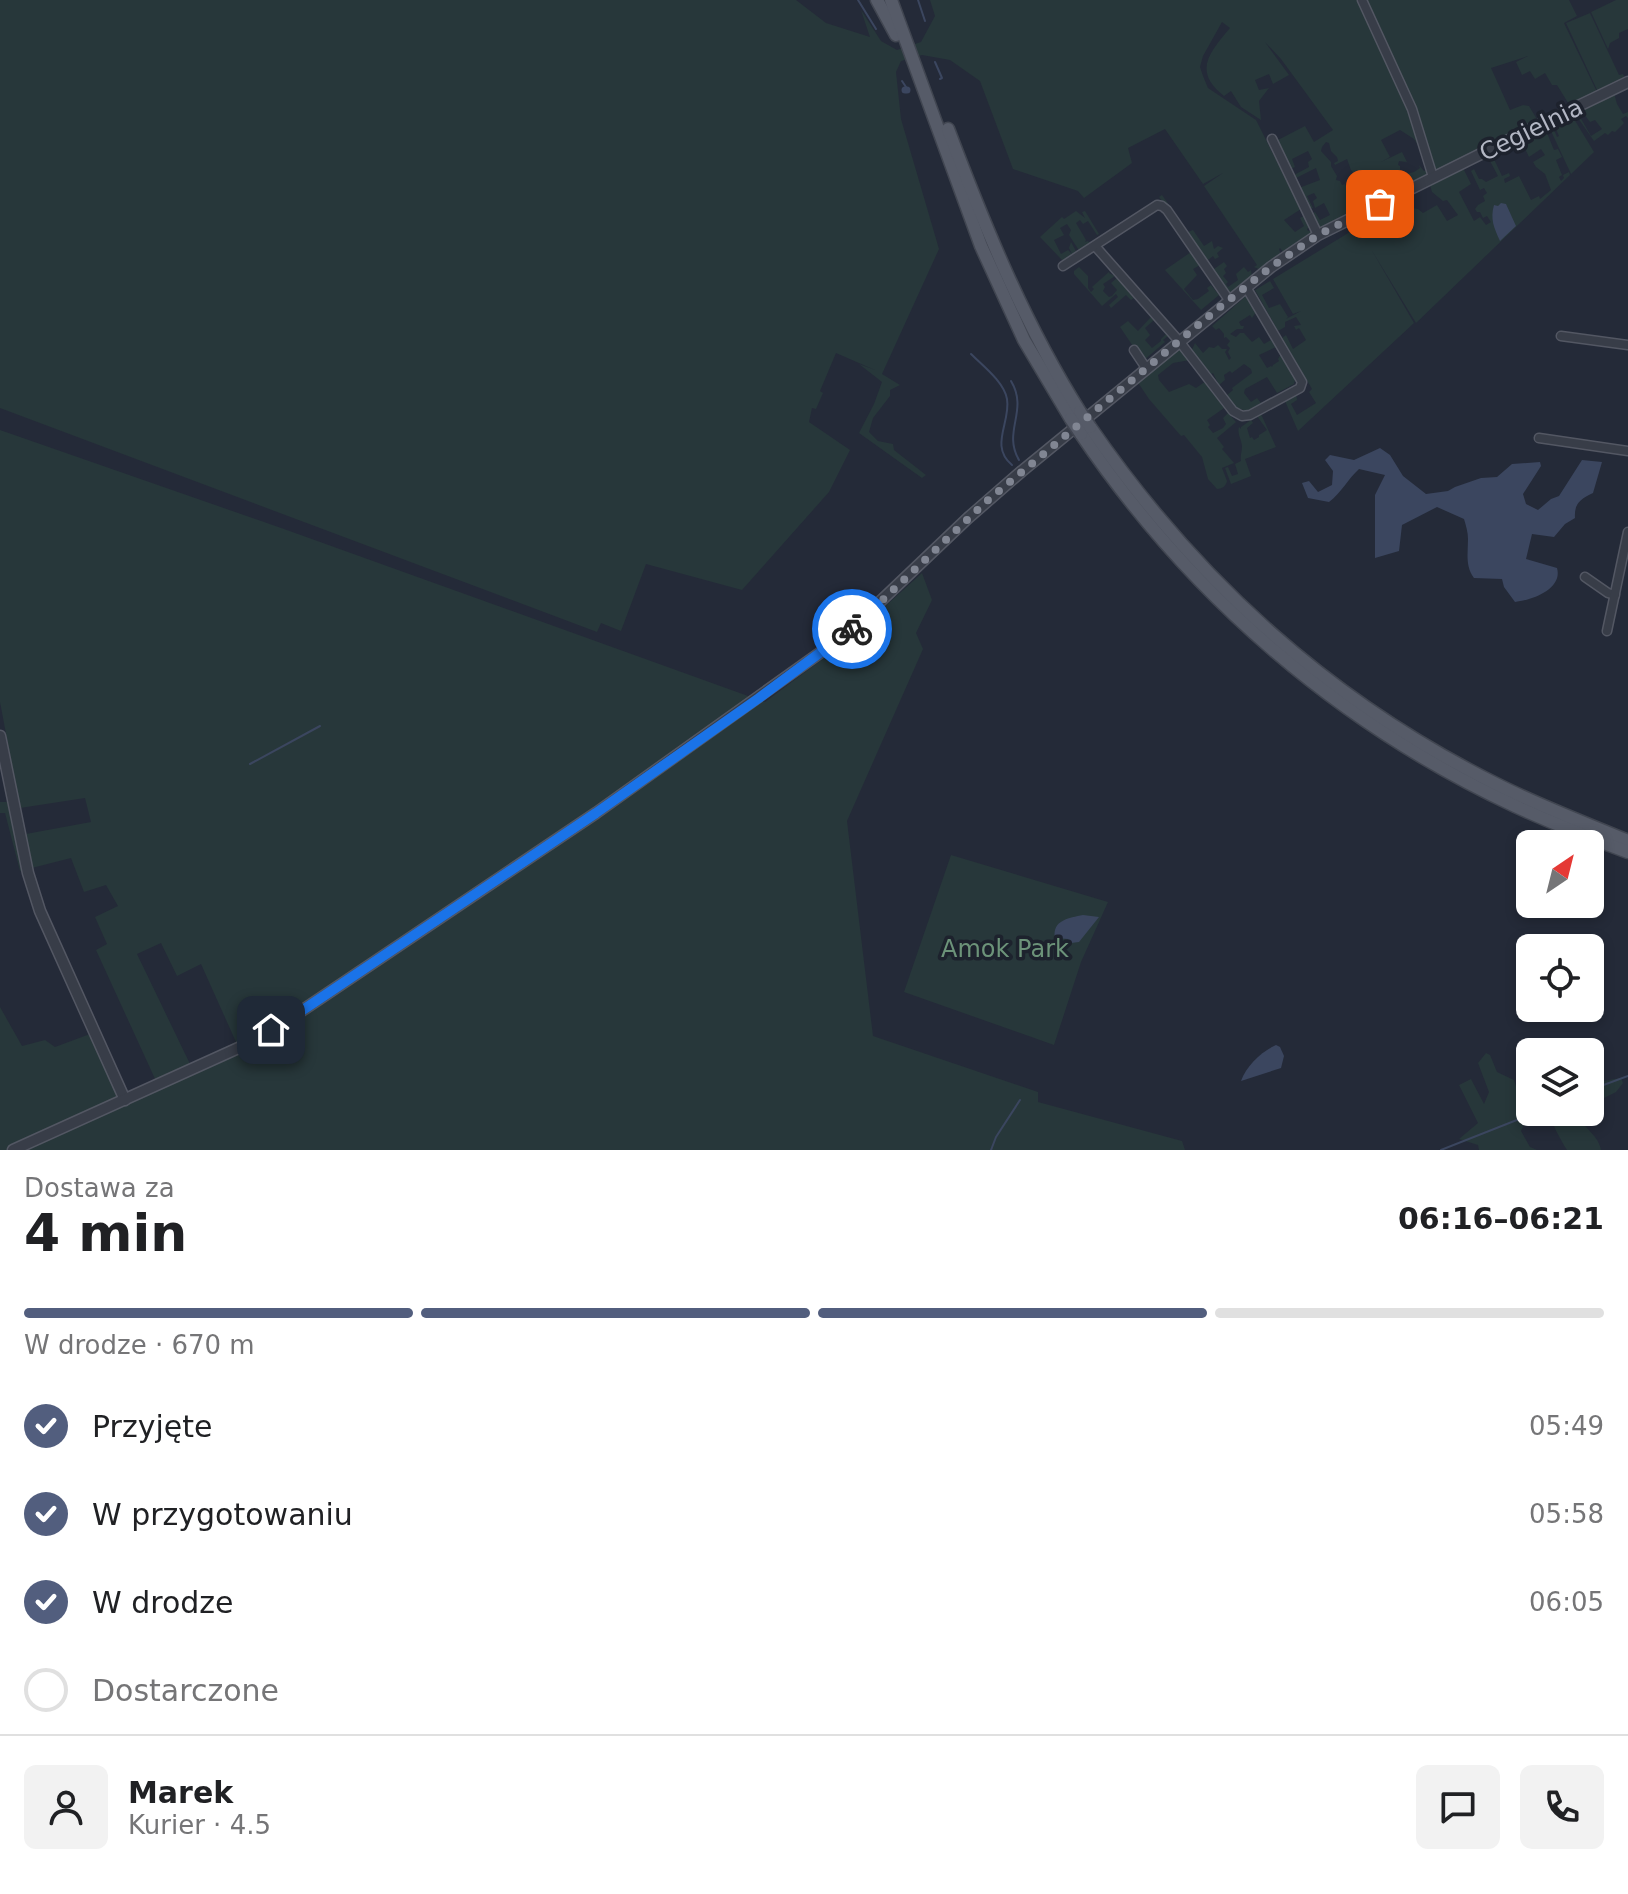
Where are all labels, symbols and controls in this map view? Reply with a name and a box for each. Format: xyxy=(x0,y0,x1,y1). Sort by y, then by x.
street label: Cegielnia xyxy=(1475,93,1587,167)
pin xyxy=(1346,170,1414,238)
icon: bag xyxy=(1358,182,1402,226)
courier xyxy=(812,589,892,669)
icon: bike xyxy=(830,607,874,651)
north arrow xyxy=(1516,830,1604,918)
map controls xyxy=(1516,830,1604,1126)
button: locate xyxy=(1516,934,1604,1022)
park label: Amok Park xyxy=(941,935,1069,963)
pin xyxy=(237,996,305,1064)
icon: home xyxy=(249,1008,293,1052)
button: layers xyxy=(1516,1038,1604,1126)
text: Dostawa za xyxy=(24,1173,175,1203)
text: 06:16–06:21 xyxy=(1398,1201,1604,1236)
text: 4 min xyxy=(24,1203,187,1263)
text: W drodze · 670 m xyxy=(24,1330,255,1360)
icon: check xyxy=(24,1404,68,1448)
text: Przyjęte xyxy=(92,1409,212,1444)
text: 05:49 xyxy=(1529,1411,1604,1441)
icon: check xyxy=(24,1492,68,1536)
text: W przygotowaniu xyxy=(92,1497,353,1532)
text: 05:58 xyxy=(1529,1499,1604,1529)
icon: check xyxy=(24,1580,68,1624)
text: W drodze xyxy=(92,1585,234,1620)
text: 06:05 xyxy=(1529,1587,1604,1617)
text: Dostarczone xyxy=(92,1673,279,1708)
button: person xyxy=(24,1765,108,1849)
button: chat xyxy=(1416,1765,1500,1849)
button: phone xyxy=(1520,1765,1604,1849)
text: Marek xyxy=(128,1775,233,1810)
text: Kurier · 4.5 xyxy=(128,1810,271,1840)

